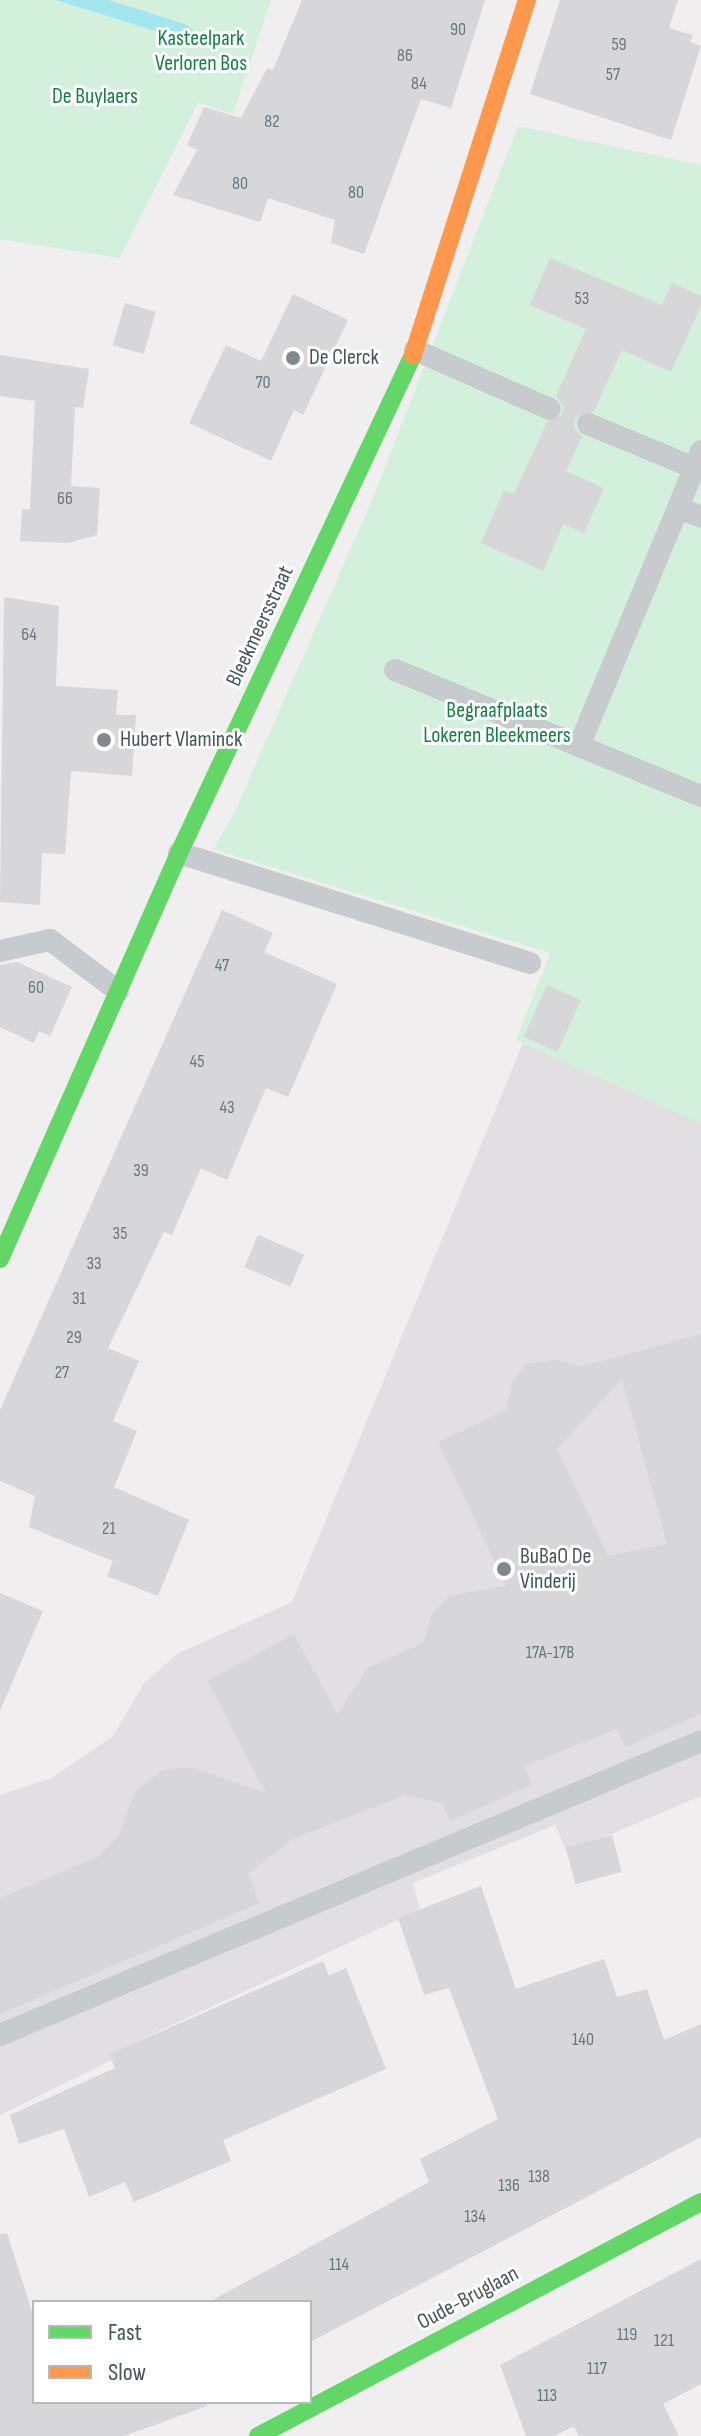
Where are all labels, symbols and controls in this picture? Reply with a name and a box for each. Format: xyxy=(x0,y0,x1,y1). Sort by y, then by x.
house number: 90 xyxy=(450,19,466,41)
park label: Kasteelpark Verloren Bos xyxy=(155,25,247,76)
house number: 59 xyxy=(611,34,627,56)
house number: 86 xyxy=(397,45,413,67)
house number: 57 xyxy=(606,64,620,86)
house number: 84 xyxy=(411,73,427,95)
park label: De Buylaers xyxy=(52,84,138,110)
house number: 82 xyxy=(264,111,280,133)
house number: 80 xyxy=(232,173,248,195)
house number: 80 xyxy=(348,182,364,204)
house number: 53 xyxy=(575,288,589,310)
place label: De Clerck xyxy=(309,345,379,371)
marker: De Clerck xyxy=(284,349,302,367)
house number: 70 xyxy=(255,372,271,394)
house number: 66 xyxy=(57,488,73,510)
street label: Bleekmeersstraat xyxy=(221,562,299,690)
house number: 64 xyxy=(21,624,37,646)
park label: Begraafplaats Lokeren Bleekmeers xyxy=(423,697,571,748)
place label: Hubert Vlaminck xyxy=(120,727,242,753)
marker: Hubert Vlaminck xyxy=(95,731,113,749)
house number: 47 xyxy=(215,955,229,977)
house number: 60 xyxy=(28,977,44,999)
house number: 45 xyxy=(190,1051,204,1073)
house number: 43 xyxy=(219,1097,235,1119)
house number: 39 xyxy=(133,1160,149,1182)
house number: 35 xyxy=(113,1223,127,1245)
house number: 33 xyxy=(86,1253,102,1275)
house number: 31 xyxy=(72,1288,86,1310)
house number: 29 xyxy=(66,1327,82,1349)
house number: 27 xyxy=(55,1362,69,1384)
house number: 21 xyxy=(102,1518,116,1540)
place label: BuBaO De Vinderij xyxy=(520,1543,591,1594)
marker: BuBaO De Vinderij xyxy=(495,1560,513,1578)
house number: 17A-17B xyxy=(526,1642,574,1664)
house number: 140 xyxy=(572,2029,594,2051)
house number: 138 xyxy=(528,2166,550,2188)
house number: 136 xyxy=(498,2175,520,2197)
house number: 134 xyxy=(464,2206,486,2228)
house number: 114 xyxy=(329,2254,349,2276)
street label: Oude-Bruglaan xyxy=(413,2260,523,2336)
legend xyxy=(32,2300,312,2404)
text: Fast xyxy=(108,2318,142,2347)
house number: 119 xyxy=(617,2324,637,2346)
house number: 121 xyxy=(654,2330,674,2352)
text: Slow xyxy=(108,2358,146,2387)
house number: 117 xyxy=(587,2358,607,2380)
house number: 113 xyxy=(537,2385,557,2407)

